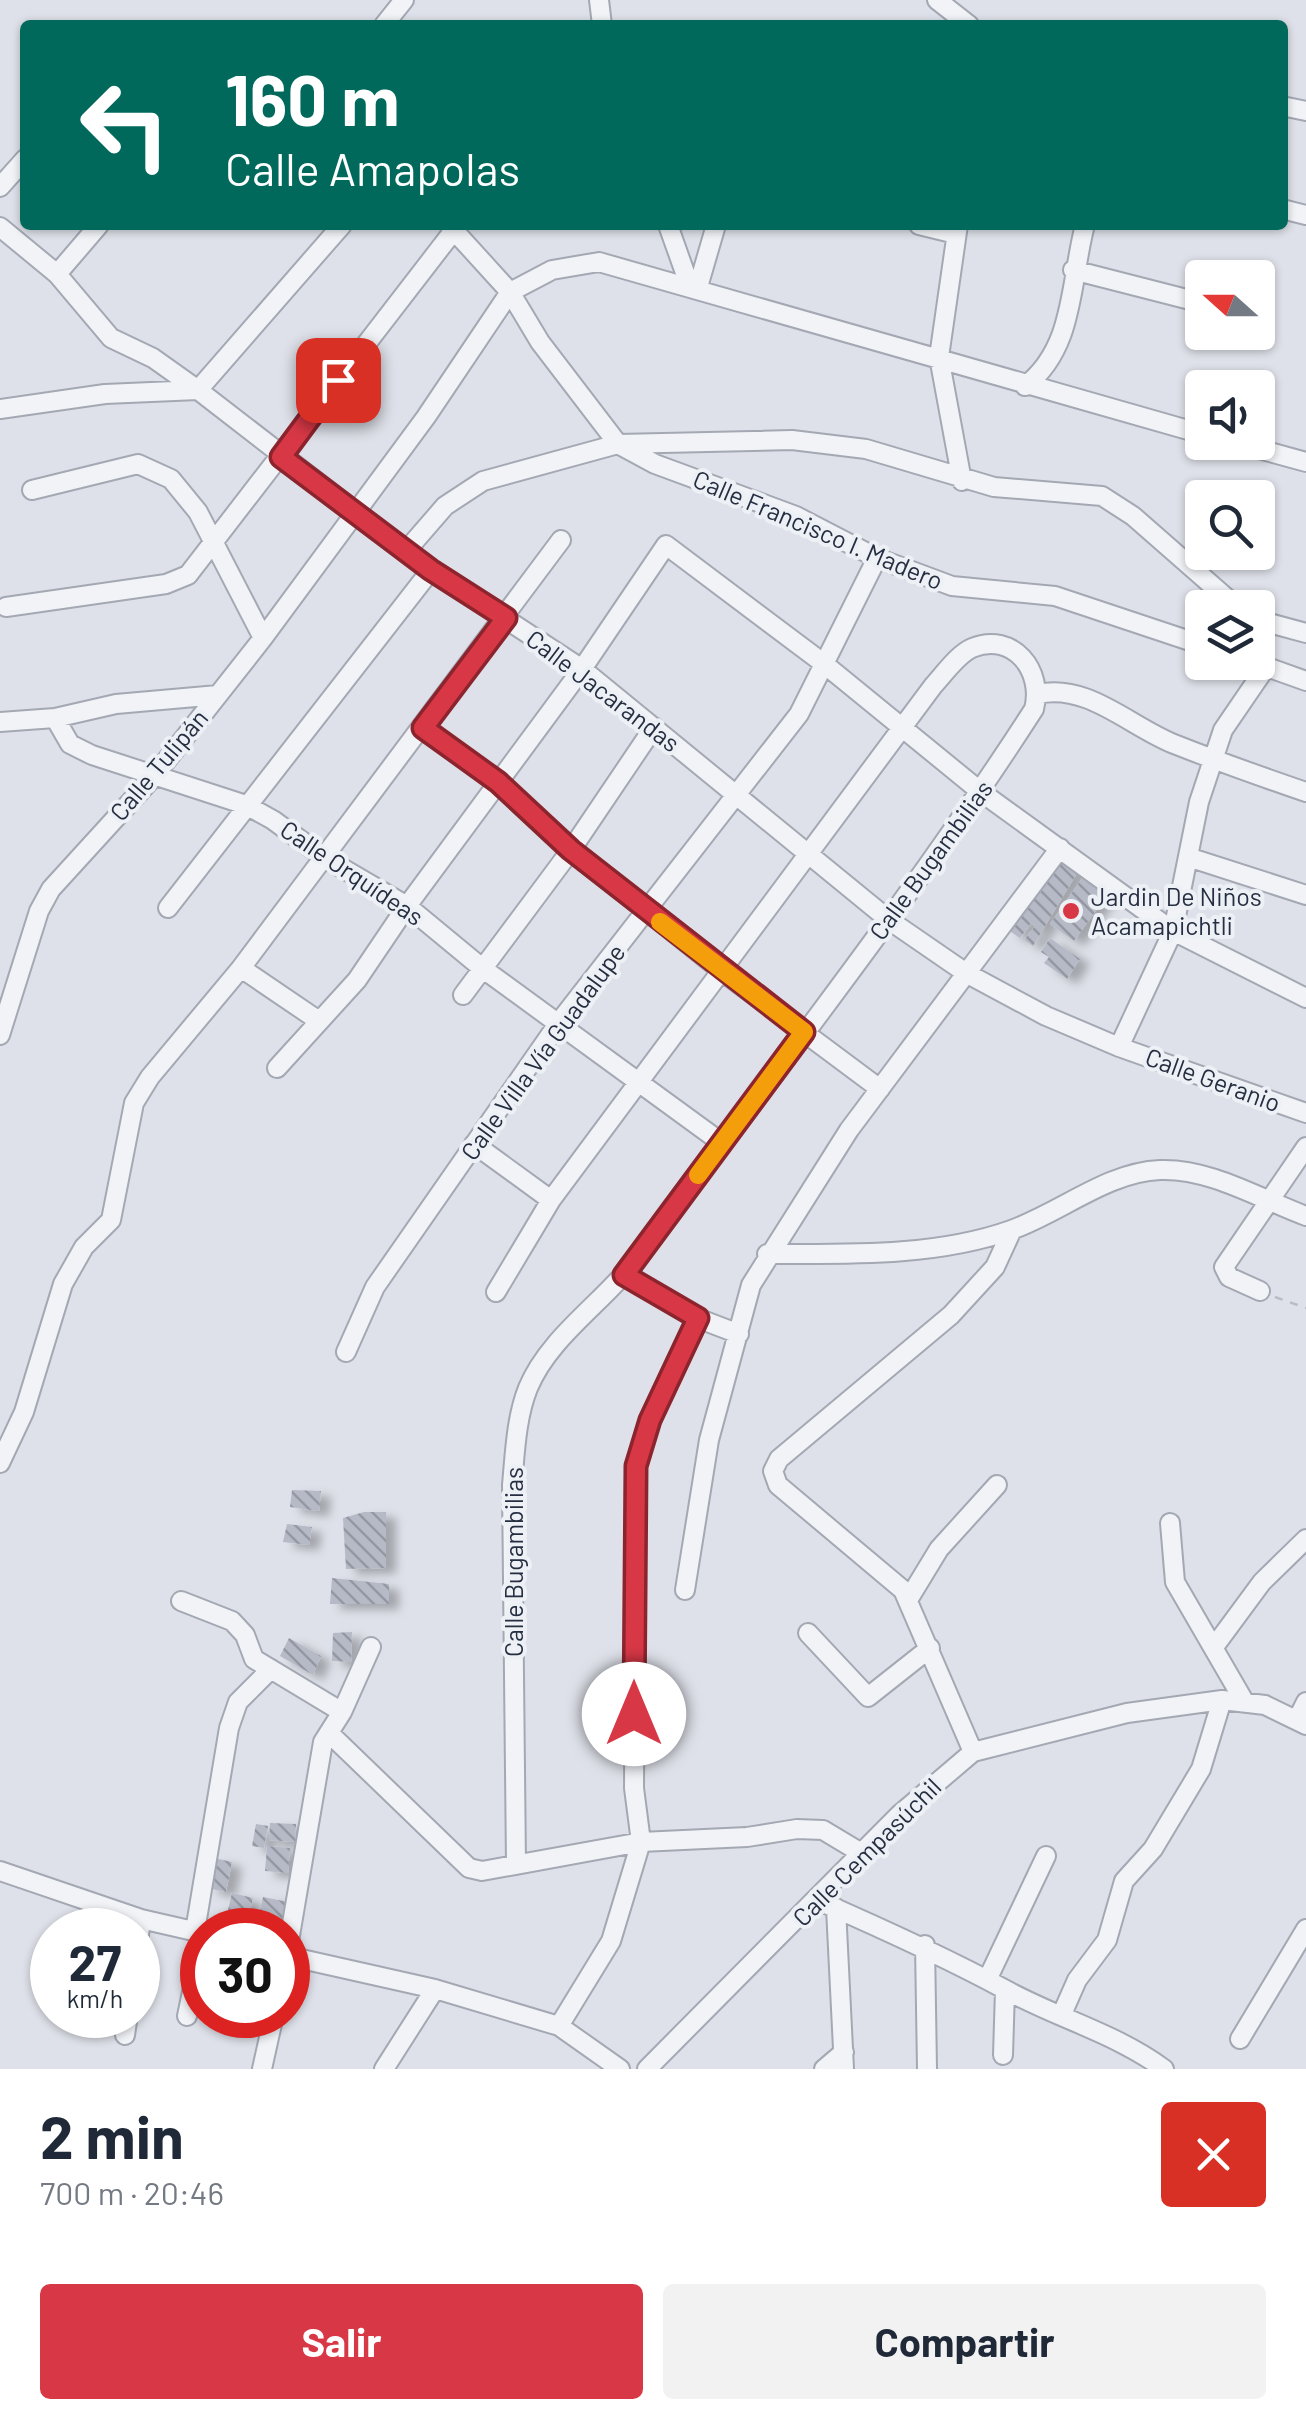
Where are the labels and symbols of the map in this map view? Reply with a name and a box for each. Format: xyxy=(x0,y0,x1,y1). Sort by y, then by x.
north arrow xyxy=(1185,260,1275,350)
pin xyxy=(296,338,381,423)
street label: Calle Francisco I. Madero xyxy=(689,463,948,595)
street label: Calle Jacarandas xyxy=(521,623,686,758)
street label: Calle Tulipán xyxy=(103,703,214,826)
street label: Calle Bugambilias xyxy=(862,774,998,945)
street label: Calle Orquídeas xyxy=(275,813,430,931)
place label: Jardin De Niños Acamapichtli xyxy=(1091,881,1262,940)
marker: Jardin De Niños Acamapichtli xyxy=(1060,900,1082,922)
street label: Calle Villa Vía Guadalupe xyxy=(454,937,631,1165)
street label: Calle Geranio xyxy=(1142,1041,1285,1117)
street label: Calle Bugambilias xyxy=(498,1467,528,1657)
position arrow xyxy=(582,1662,686,1766)
street label: Calle Cempasúchil xyxy=(786,1771,947,1932)
speed limit sign: 30 xyxy=(180,1908,310,2038)

